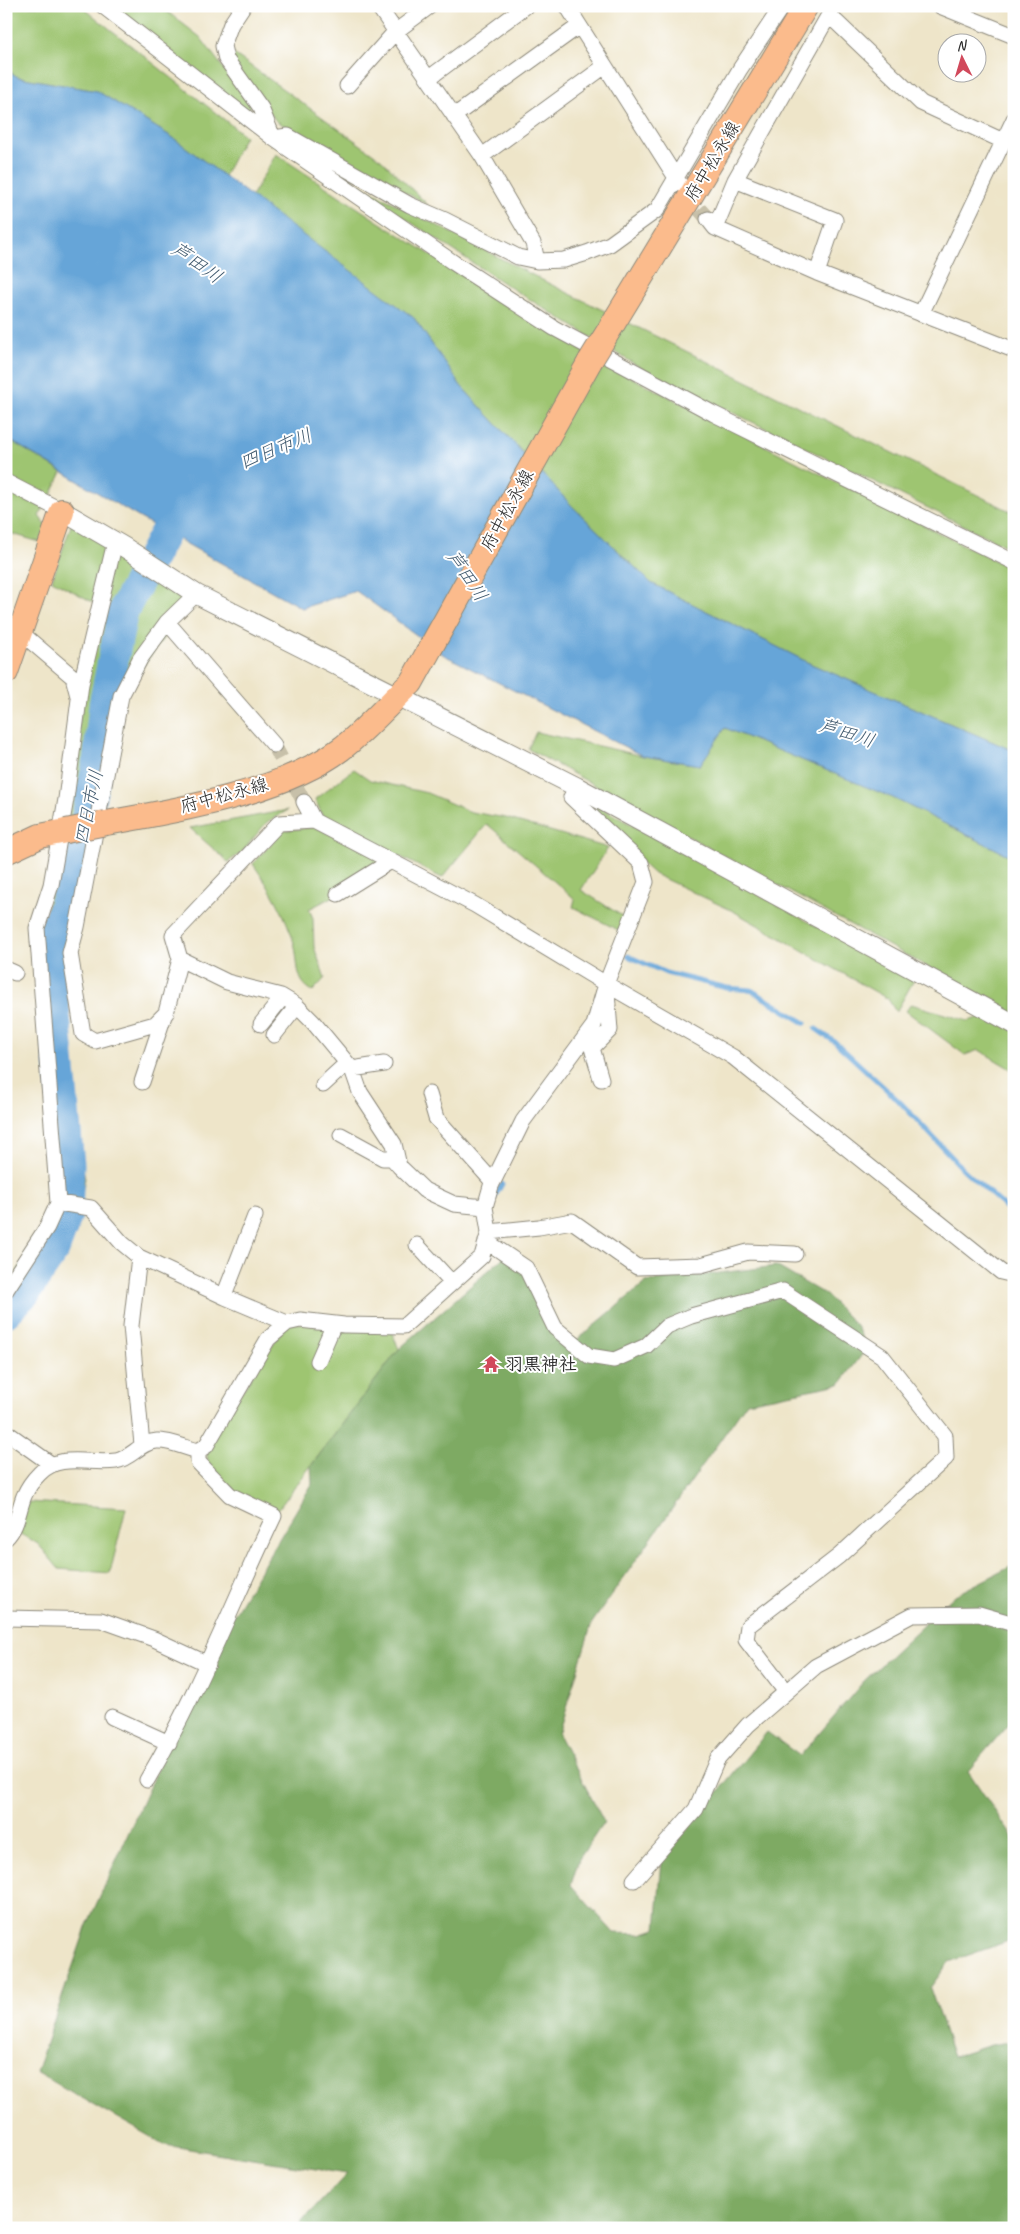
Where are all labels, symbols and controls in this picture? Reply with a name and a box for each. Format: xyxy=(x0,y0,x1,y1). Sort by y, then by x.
north arrow xyxy=(938,32,988,82)
text: N xyxy=(956,36,968,54)
street label: 府中松永線 xyxy=(679,117,745,205)
water label: 芦田川 xyxy=(167,237,227,289)
water label: 四日市川 xyxy=(236,423,316,475)
street label: 府中松永線 xyxy=(476,465,538,555)
water label: 芦田川 xyxy=(441,546,493,606)
water label: 芦田川 xyxy=(816,713,878,753)
water label: 四日市川 xyxy=(69,767,109,847)
street label: 府中松永線 xyxy=(178,773,270,817)
place label: 羽黒神社 xyxy=(505,1353,577,1375)
temple icon: 羽黒神社 xyxy=(481,1354,501,1374)

